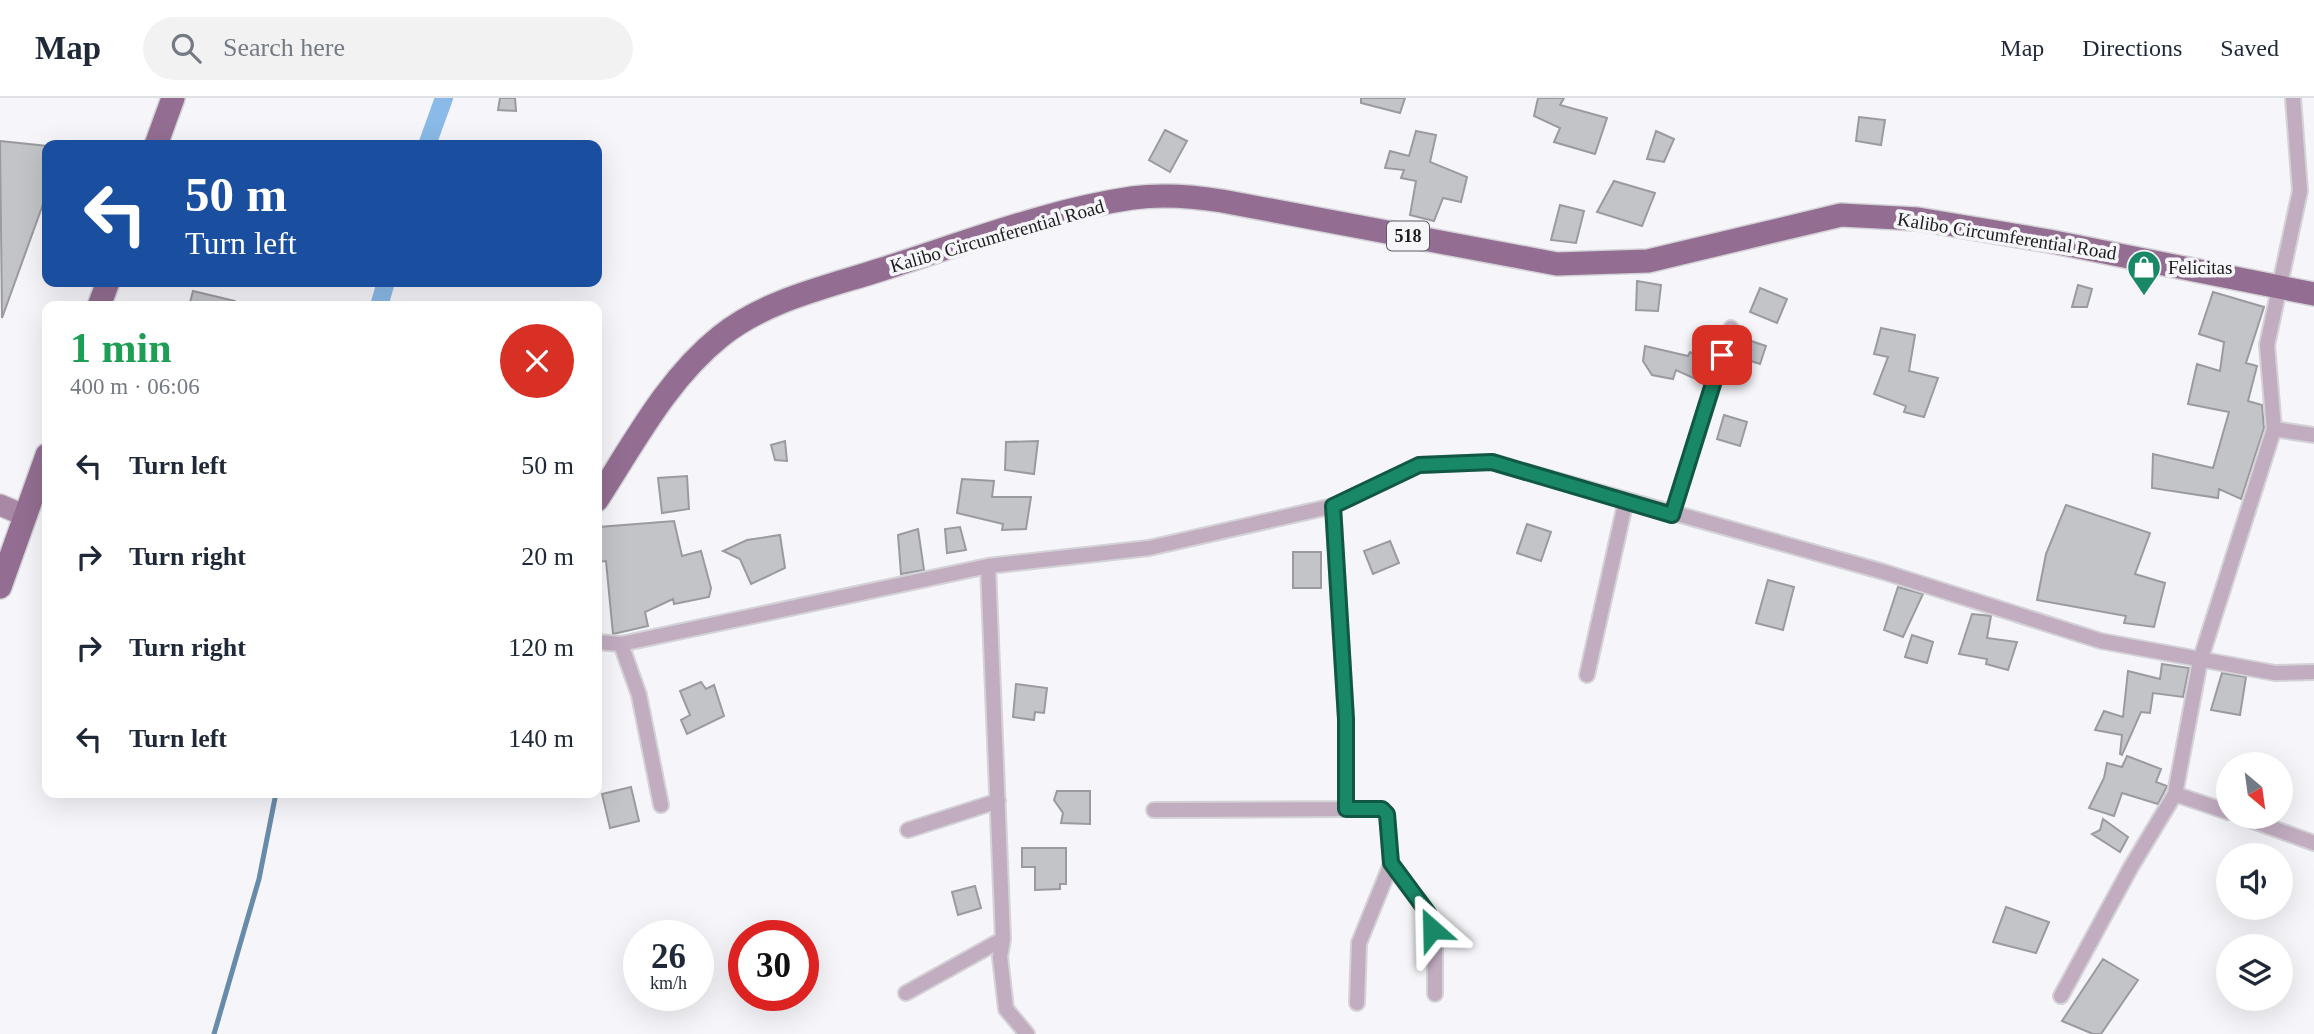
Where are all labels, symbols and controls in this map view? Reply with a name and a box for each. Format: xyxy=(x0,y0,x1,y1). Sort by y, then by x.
search box xyxy=(143,17,633,80)
icon: search xyxy=(167,29,205,67)
text: Map xyxy=(35,30,101,66)
text: Search here xyxy=(223,33,345,62)
text: Map xyxy=(2000,35,2044,61)
text: Directions xyxy=(2082,35,2182,61)
text: Saved xyxy=(2220,35,2279,61)
text: 50 m xyxy=(185,167,287,222)
icon: left xyxy=(70,168,161,259)
street label: Kalibo Circumferential Road xyxy=(888,195,1107,277)
street label: Kalibo Circumferential Road xyxy=(1896,208,2119,264)
road number: 518 xyxy=(1387,222,1429,251)
text: Turn left xyxy=(185,225,297,261)
shop icon: Felicitas xyxy=(2125,248,2163,297)
place label: Felicitas xyxy=(2168,257,2232,278)
button: close xyxy=(500,324,574,398)
text: 1 min xyxy=(70,325,172,371)
pin xyxy=(1692,325,1752,385)
icon: arrive xyxy=(1703,336,1741,374)
text: 400 m · 06:06 xyxy=(70,374,200,399)
icon: left xyxy=(70,447,108,485)
text: Turn left xyxy=(129,451,227,480)
text: 50 m xyxy=(521,451,574,480)
icon: right xyxy=(70,538,108,576)
text: Turn right xyxy=(129,542,246,571)
text: 20 m xyxy=(521,542,574,571)
icon: right xyxy=(70,629,108,667)
text: Turn right xyxy=(129,633,246,662)
text: 120 m xyxy=(508,633,574,662)
icon: left xyxy=(70,720,108,758)
text: Turn left xyxy=(129,724,227,753)
text: 140 m xyxy=(508,724,574,753)
north arrow xyxy=(2216,752,2292,830)
map controls xyxy=(2216,752,2293,1011)
button: sound xyxy=(2216,843,2293,920)
position arrow xyxy=(1395,892,1469,966)
speed limit sign: 30 xyxy=(728,920,819,1011)
button: layers xyxy=(2216,934,2293,1011)
text: 26 xyxy=(651,937,686,976)
text: km/h xyxy=(650,973,687,993)

